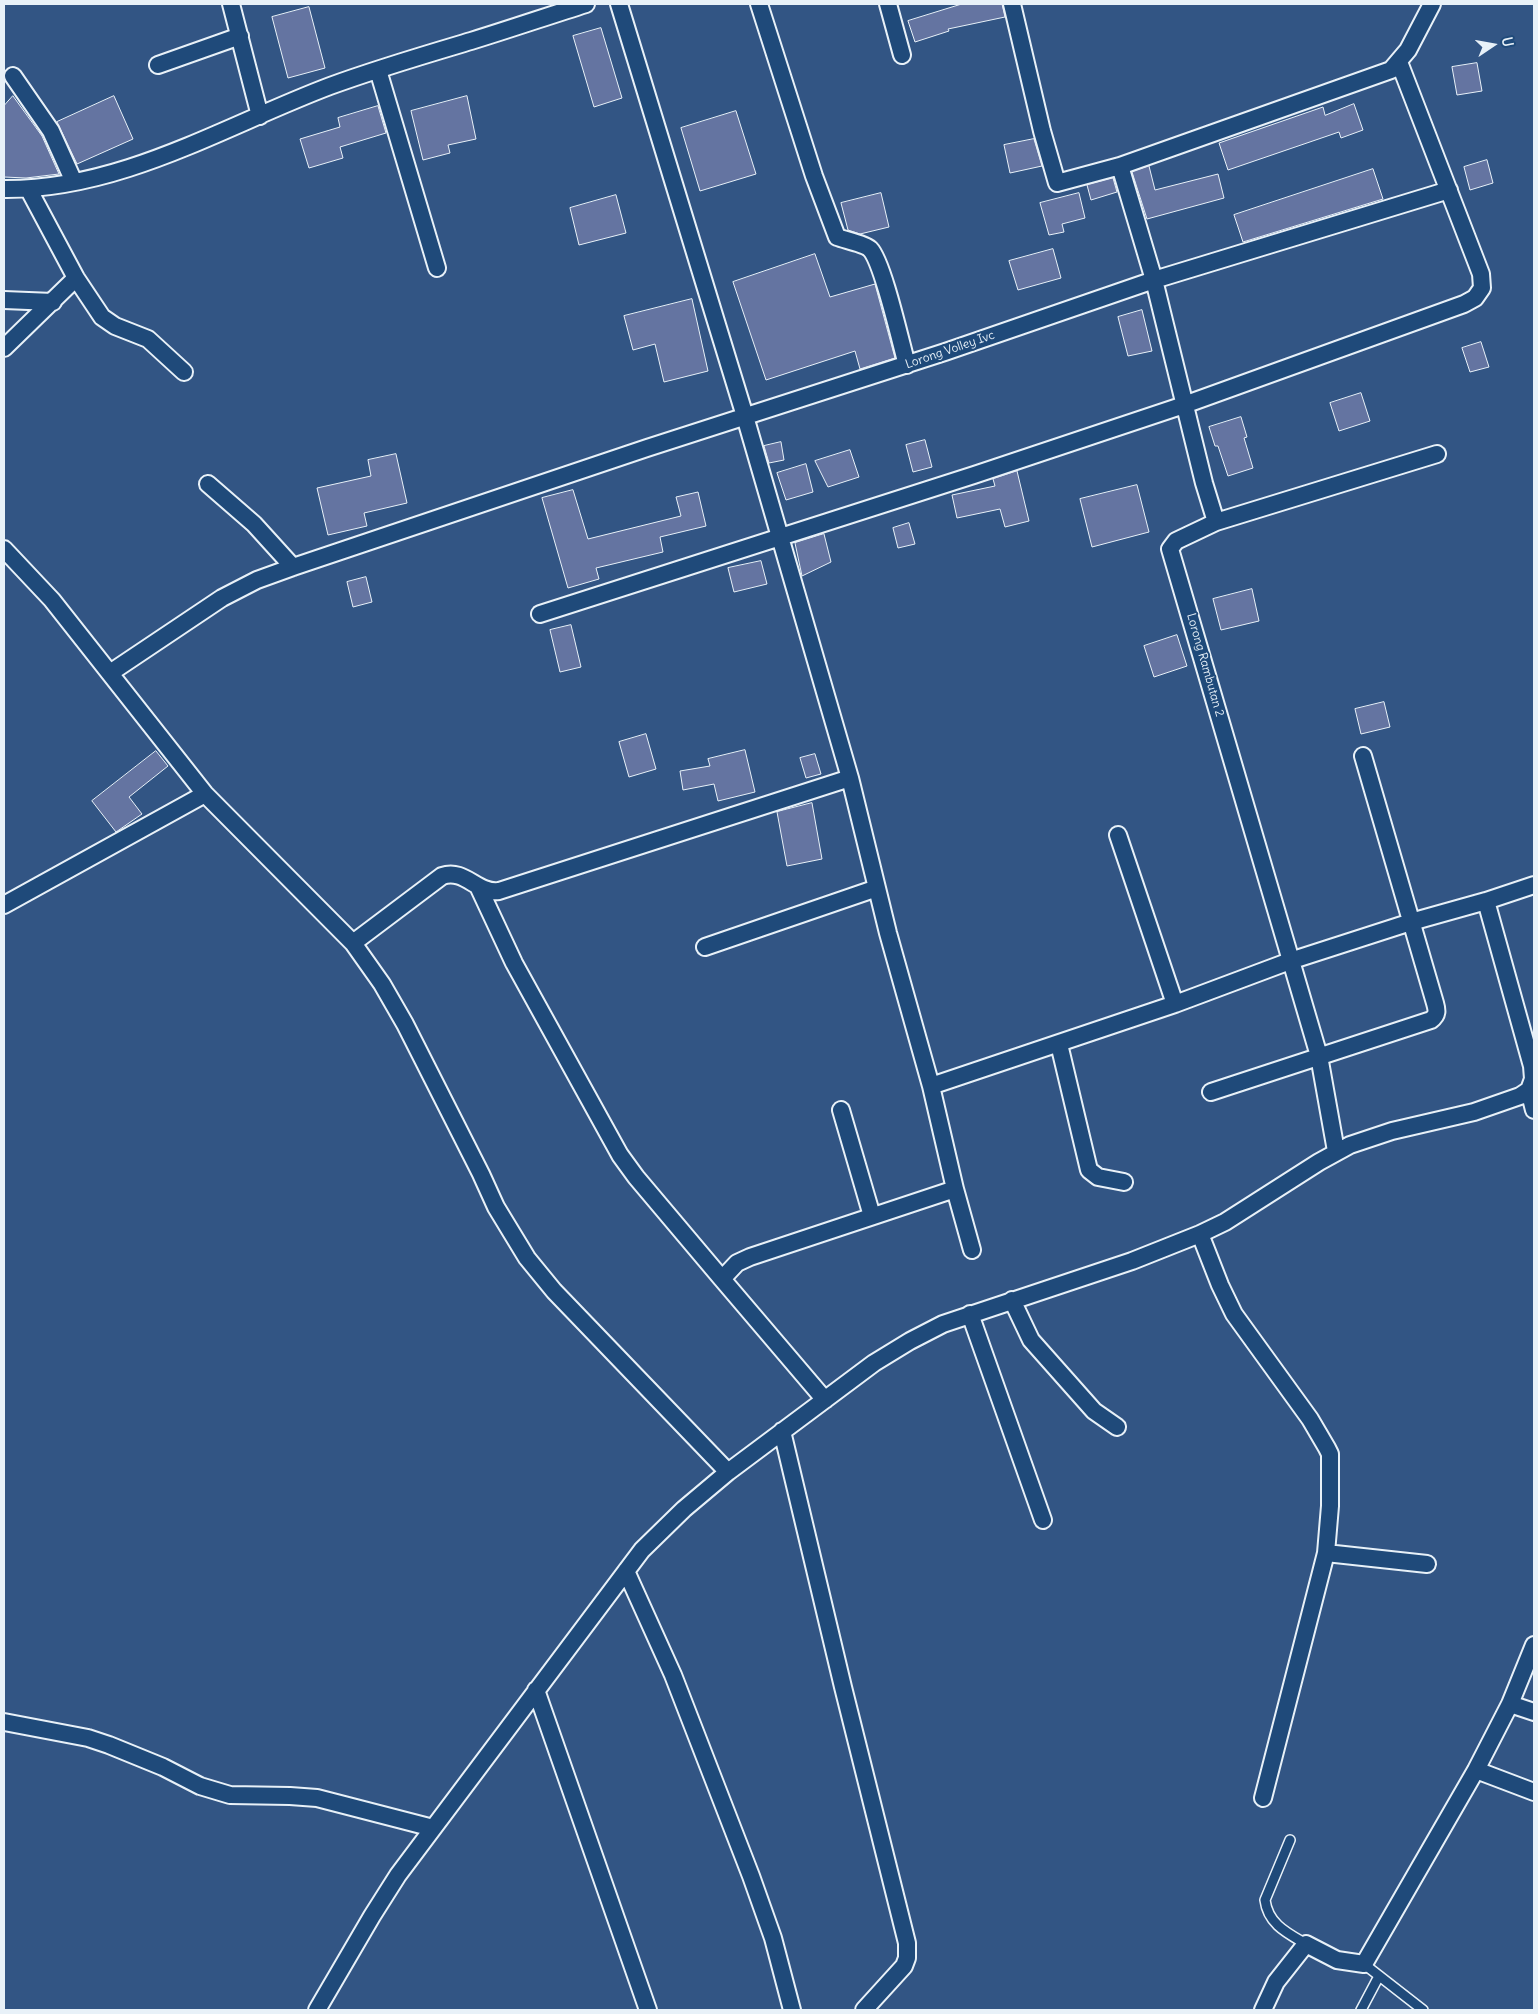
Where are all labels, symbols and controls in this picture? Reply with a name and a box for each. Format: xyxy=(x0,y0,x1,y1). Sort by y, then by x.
north arrow xyxy=(1468,20,1518,70)
text: U xyxy=(1498,35,1517,48)
street label: Lorong Volley Ivc xyxy=(904,328,996,372)
street label: Lorong Rambutan 2 xyxy=(1183,612,1227,718)

